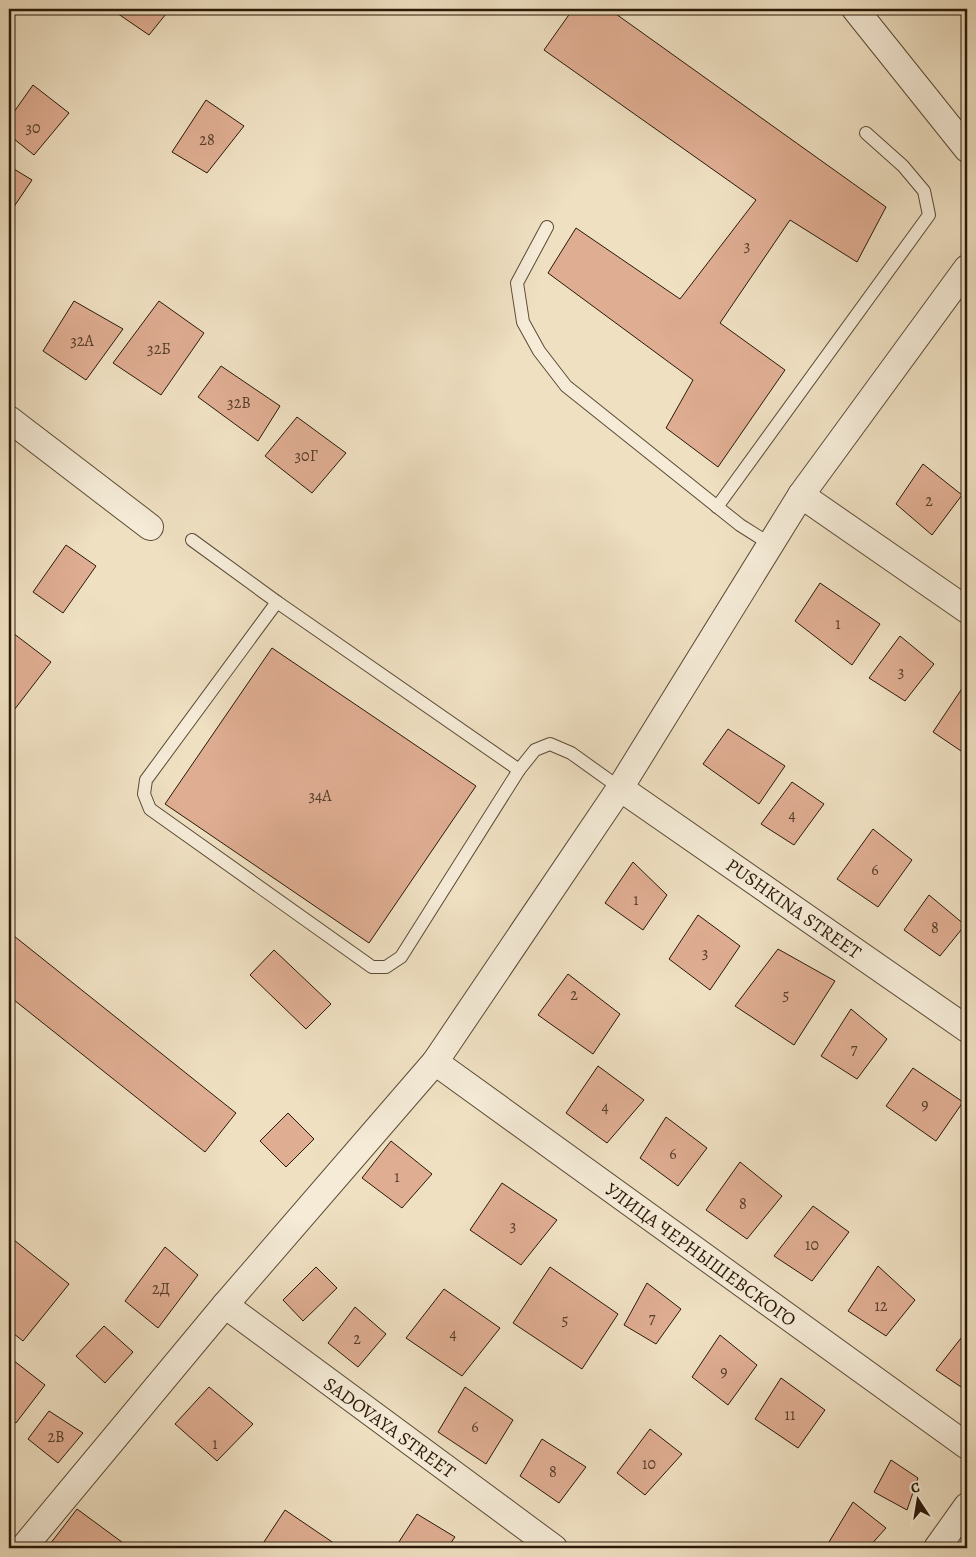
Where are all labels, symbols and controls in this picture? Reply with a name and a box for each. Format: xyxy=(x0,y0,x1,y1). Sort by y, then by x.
house number: 30 xyxy=(25,117,41,139)
house number: 28 xyxy=(199,129,215,151)
house number: 3 xyxy=(744,235,750,257)
house number: 32А xyxy=(70,330,94,352)
house number: 32Б xyxy=(147,338,171,360)
house number: 32В xyxy=(227,392,251,414)
house number: 30Г xyxy=(294,445,318,467)
house number: 2 xyxy=(925,490,933,512)
house number: 1 xyxy=(835,613,841,635)
house number: 3 xyxy=(898,661,904,683)
house number: 34А xyxy=(308,785,332,807)
house number: 4 xyxy=(788,804,796,826)
street label: PUSHKINA STREET xyxy=(721,852,867,966)
house number: 6 xyxy=(871,859,879,881)
house number: 1 xyxy=(633,889,639,911)
house number: 8 xyxy=(931,917,939,939)
house number: 3 xyxy=(702,942,708,964)
house number: 2 xyxy=(570,984,578,1006)
house number: 5 xyxy=(783,984,790,1006)
house number: 7 xyxy=(851,1038,858,1060)
house number: 9 xyxy=(921,1094,929,1116)
house number: 4 xyxy=(601,1096,609,1118)
house number: 6 xyxy=(669,1143,677,1165)
house number: 1 xyxy=(394,1166,400,1188)
street label: УЛИЦА ЧЕРНЫШЕВСКОГО xyxy=(600,1177,801,1333)
house number: 8 xyxy=(739,1193,747,1215)
house number: 3 xyxy=(510,1215,516,1237)
house number: 10 xyxy=(805,1234,819,1256)
house number: 2Д xyxy=(152,1278,170,1300)
house number: 12 xyxy=(874,1295,888,1317)
house number: 7 xyxy=(649,1307,656,1329)
house number: 5 xyxy=(562,1309,569,1331)
house number: 4 xyxy=(449,1323,457,1345)
house number: 2 xyxy=(353,1328,361,1350)
house number: 9 xyxy=(720,1361,728,1383)
street label: SADOVAYA STREET xyxy=(318,1371,461,1485)
house number: 11 xyxy=(785,1404,796,1426)
house number: 6 xyxy=(471,1416,479,1438)
house number: 2В xyxy=(47,1426,65,1448)
house number: 1 xyxy=(212,1433,218,1455)
house number: 10 xyxy=(642,1453,656,1475)
house number: 8 xyxy=(549,1461,557,1483)
north arrow xyxy=(894,1474,944,1524)
text: С xyxy=(909,1478,922,1498)

